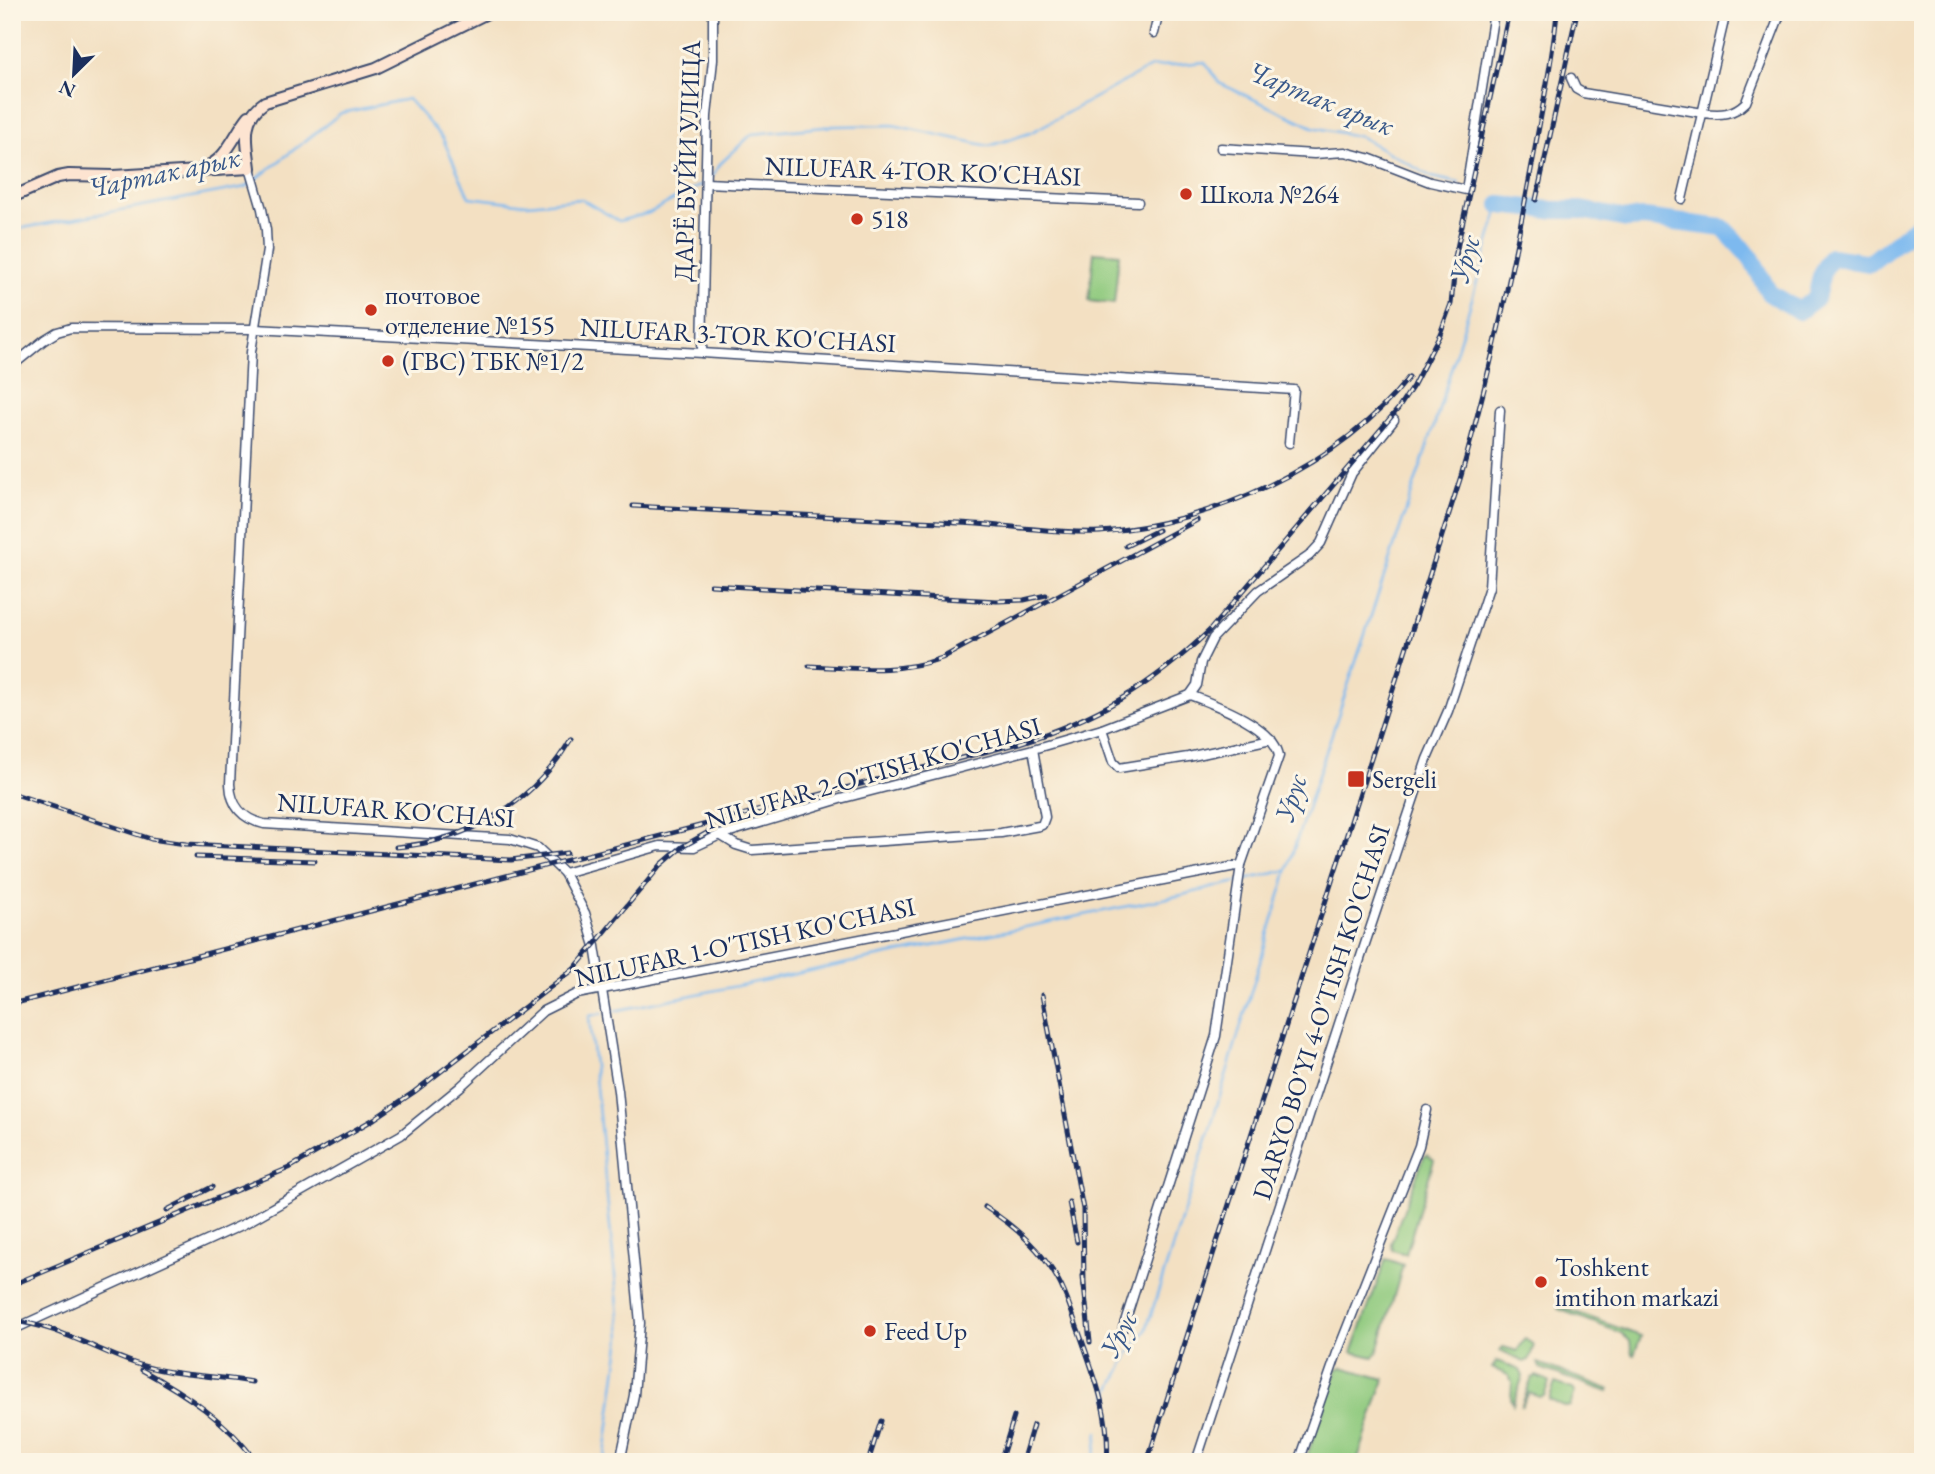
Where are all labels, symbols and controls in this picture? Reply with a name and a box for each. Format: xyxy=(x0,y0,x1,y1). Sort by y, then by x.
north arrow xyxy=(38,38,108,108)
street label: ДАРЁ БУЙИ УЛИЦА xyxy=(666,39,708,282)
water label: Чартак арык xyxy=(1243,52,1400,144)
text: N xyxy=(55,74,79,104)
water label: Чартак арык xyxy=(85,138,244,206)
street label: NILUFAR 4-TOR KO'CHASI xyxy=(764,148,1082,194)
place label: Школа №264 xyxy=(1200,177,1340,211)
marker: Школа №264 xyxy=(1178,186,1194,202)
place label: 518 xyxy=(871,202,908,236)
marker: 518 xyxy=(849,211,865,227)
water label: Урус xyxy=(1440,230,1488,287)
place label: почтовое отделение №155 xyxy=(385,278,555,342)
marker: почтовое отделение №155 xyxy=(363,302,379,318)
street label: NILUFAR 3-TOR KO'CHASI xyxy=(579,310,897,360)
place label: (ГВС) ТБК №1/2 xyxy=(402,344,584,378)
marker: (ГВС) ТБК №1/2 xyxy=(380,353,396,369)
street label: NILUFAR 2-O'TISH KO'CHASI xyxy=(701,709,1045,837)
place label: Sergeli xyxy=(1372,762,1437,796)
water label: Урус xyxy=(1265,768,1315,827)
marker: Sergeli xyxy=(1346,769,1366,789)
street label: NILUFAR KO'CHASI xyxy=(276,785,516,835)
street label: DARYO BO'YI 4-O'TISH KO'CHASI xyxy=(1244,820,1398,1204)
street label: NILUFAR 1-O'TISH KO'CHASI xyxy=(572,889,919,995)
place label: Toshkent imtihon markazi xyxy=(1555,1250,1719,1314)
marker: Toshkent imtihon markazi xyxy=(1533,1274,1549,1290)
water label: Урус xyxy=(1091,1303,1146,1364)
place label: Feed Up xyxy=(884,1314,967,1348)
marker: Feed Up xyxy=(862,1323,878,1339)

